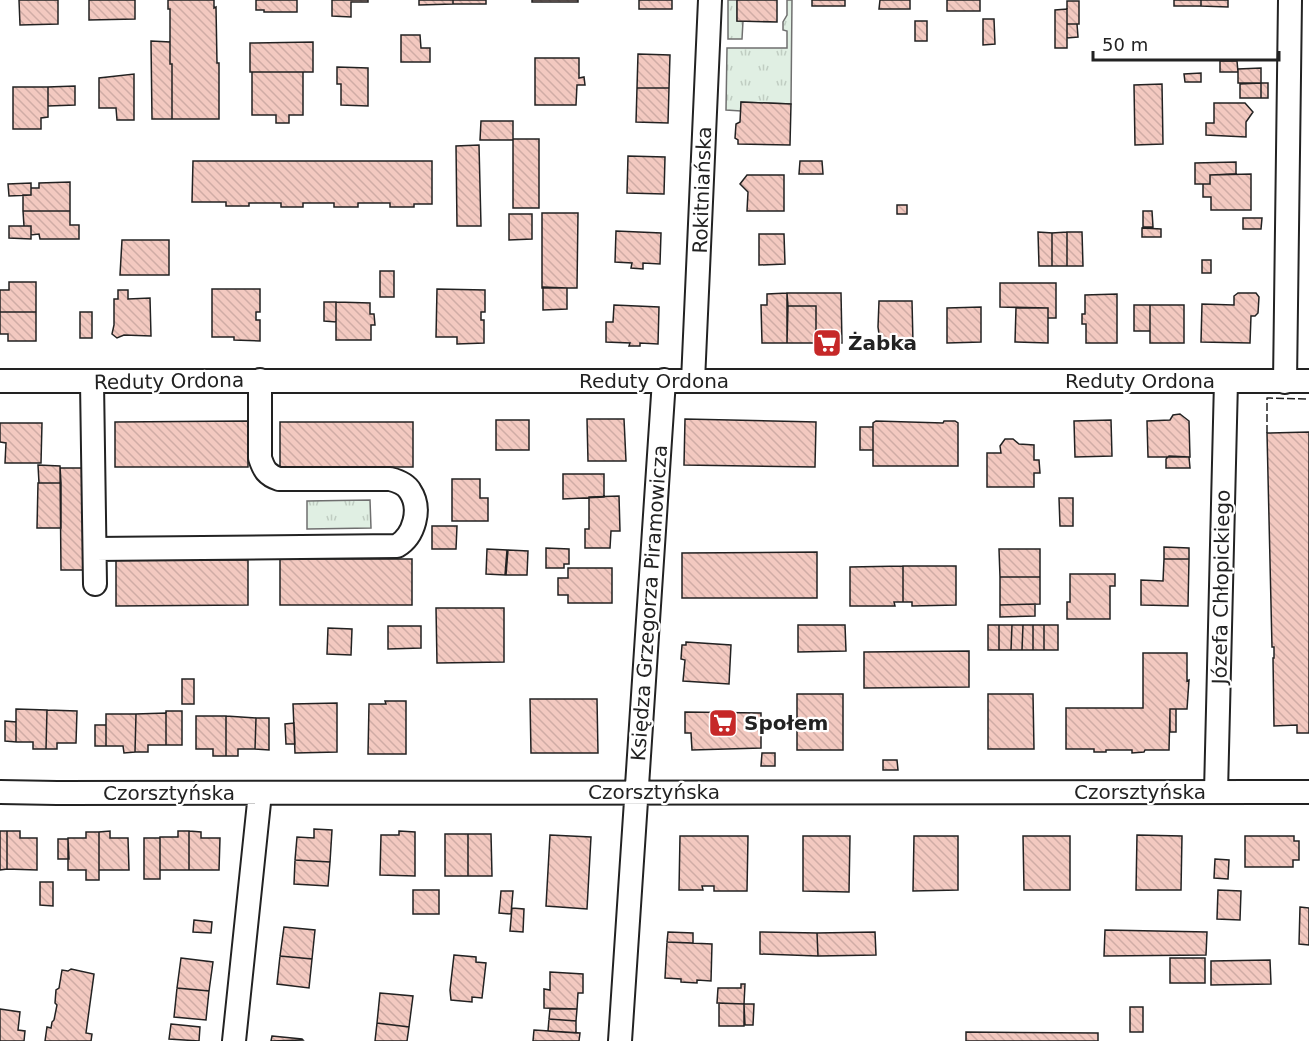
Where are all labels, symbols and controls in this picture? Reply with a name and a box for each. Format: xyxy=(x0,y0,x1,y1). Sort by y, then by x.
scale bar xyxy=(1093,24,1279,62)
text: 50 m xyxy=(1102,34,1148,55)
street label: Rokitniańska xyxy=(688,126,716,254)
supermarket icon: Żabka xyxy=(811,327,843,359)
place label: Żabka xyxy=(848,331,917,355)
street label: Reduty Ordona xyxy=(94,368,244,394)
street label: Reduty Ordona xyxy=(579,369,729,393)
street label: Reduty Ordona xyxy=(1065,369,1215,393)
street label: Księdza Grzegorza Piramowicza xyxy=(626,444,672,762)
street label: Józefa Chłopickiego xyxy=(1207,489,1235,687)
supermarket icon: Społem xyxy=(707,707,739,739)
place label: Społem xyxy=(744,711,828,735)
street label: Czorsztyńska xyxy=(588,780,720,804)
street label: Czorsztyńska xyxy=(1074,780,1206,804)
street label: Czorsztyńska xyxy=(103,781,235,805)

